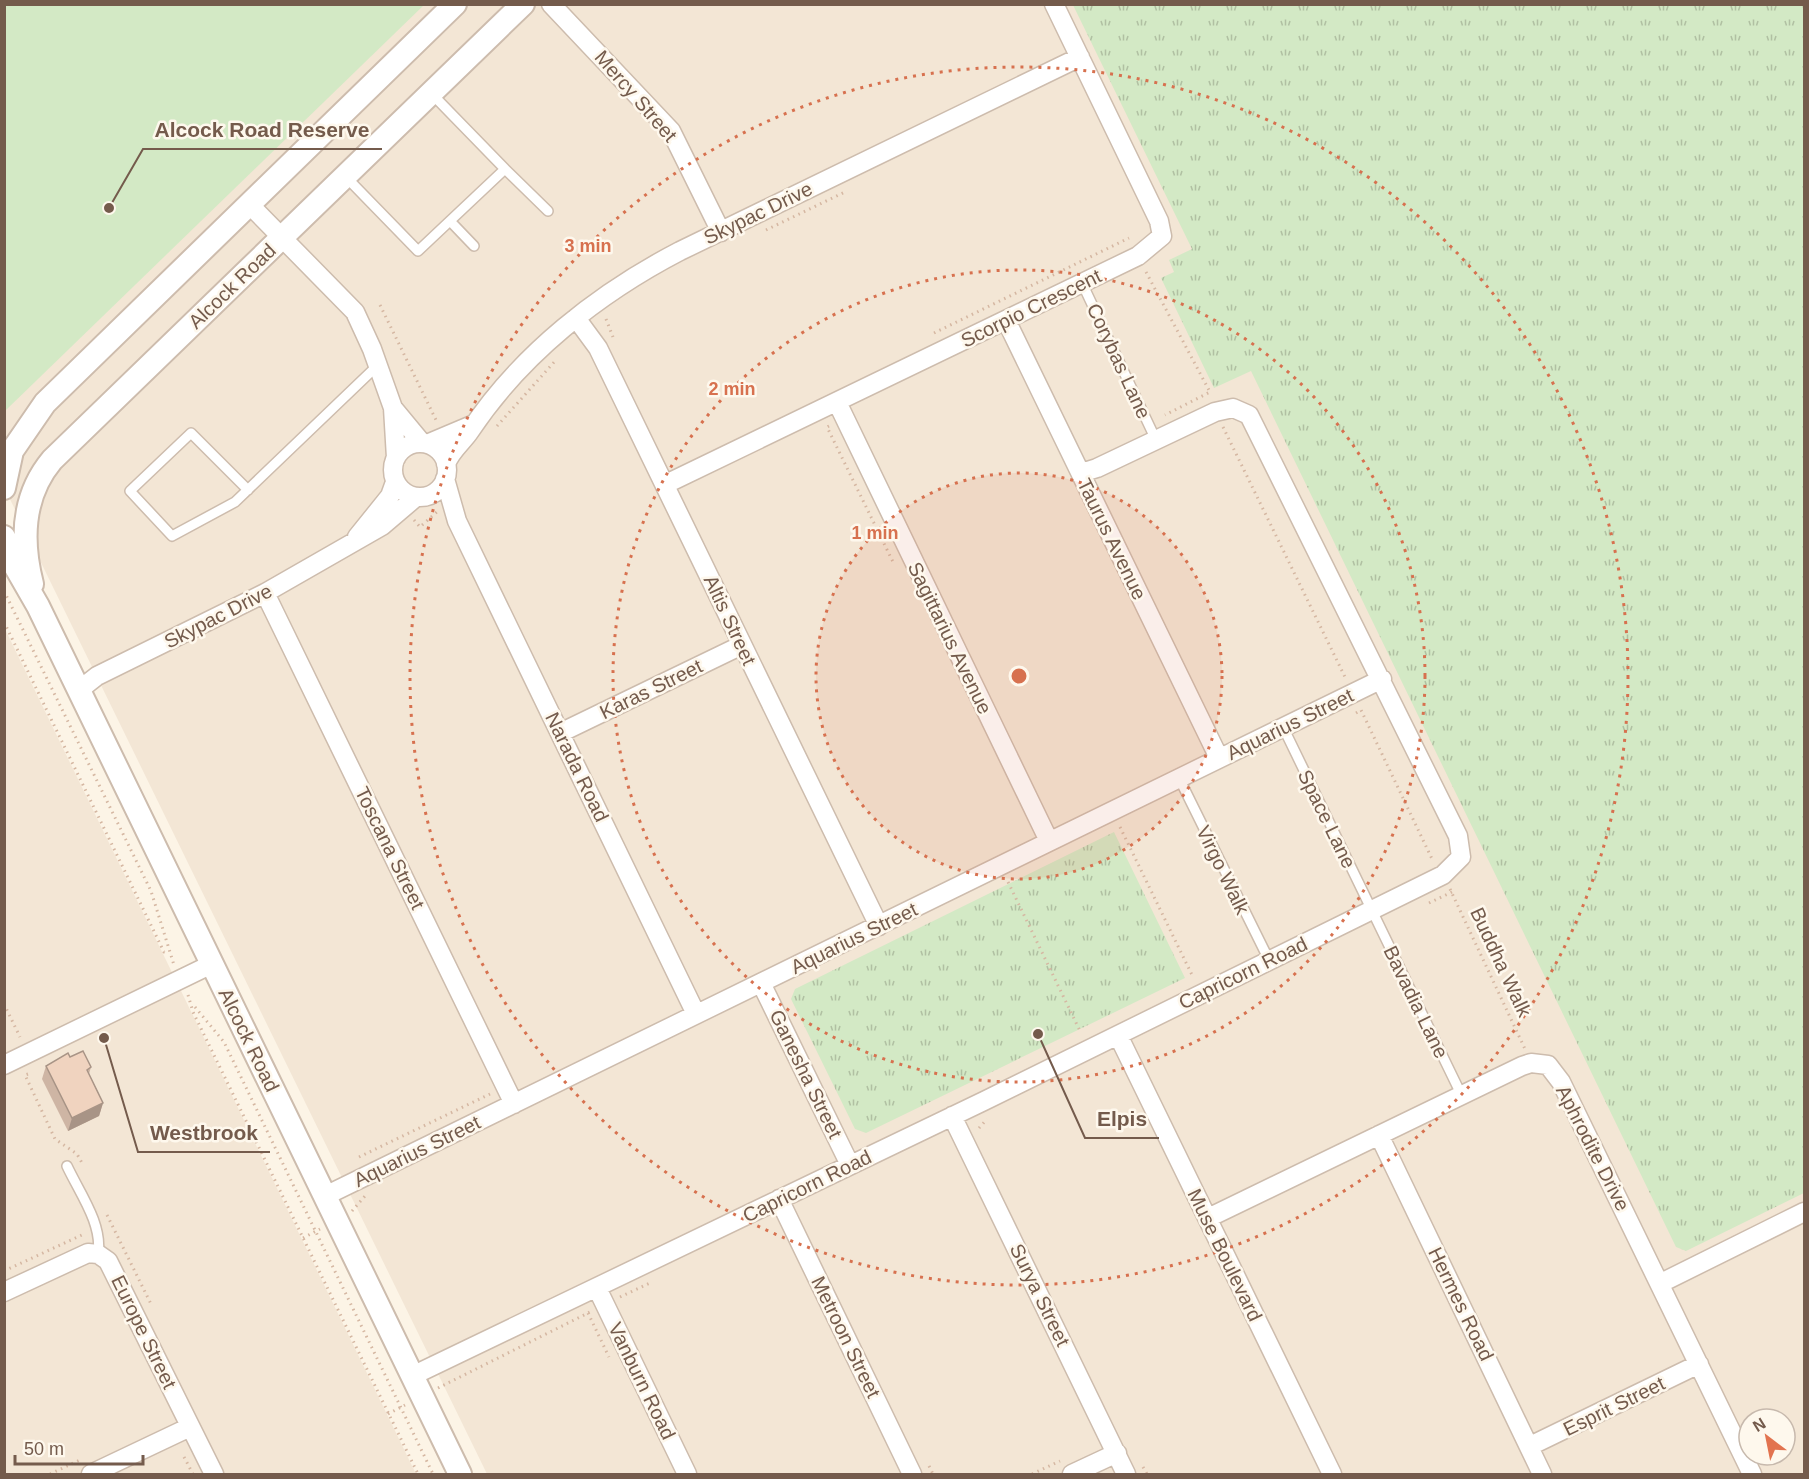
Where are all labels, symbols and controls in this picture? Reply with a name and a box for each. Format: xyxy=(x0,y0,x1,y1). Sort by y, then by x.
street label: Mercy Street xyxy=(591,46,682,146)
callout: Alcock Road Reserve xyxy=(143,110,382,149)
text: Alcock Road Reserve xyxy=(155,118,369,141)
street label: Skypac Drive xyxy=(700,177,816,249)
text: 3 min xyxy=(564,236,612,256)
street label: Alcock Road xyxy=(184,239,280,333)
street label: Scorpio Crescent xyxy=(957,264,1105,352)
street label: Corybas Lane xyxy=(1083,300,1155,422)
text: 2 min xyxy=(708,379,756,399)
street label: Taurus Avenue xyxy=(1073,475,1151,603)
text: 1 min xyxy=(851,523,899,543)
street label: Sagittarius Avenue xyxy=(904,558,996,718)
street label: Altis Street xyxy=(700,572,761,669)
street label: Skypac Drive xyxy=(161,579,275,653)
street label: Karas Street xyxy=(596,655,706,723)
centre of rings xyxy=(1009,666,1029,686)
street label: Aquarius Street xyxy=(1223,684,1357,764)
street label: Narada Road xyxy=(541,709,613,825)
street label: Space Lane xyxy=(1294,766,1360,872)
street label: Toscana Street xyxy=(351,783,429,913)
street label: Virgo Walk xyxy=(1192,822,1254,919)
street label: Aquarius Street xyxy=(787,898,921,978)
street label: Buddha Walk xyxy=(1466,904,1536,1021)
street label: Capricorn Road xyxy=(1175,932,1311,1014)
street label: Bavadia Lane xyxy=(1379,942,1453,1062)
street label: Alcock Road xyxy=(215,985,283,1095)
street label: Ganesha Street xyxy=(765,1006,847,1142)
street label: Aphrodite Drive xyxy=(1552,1082,1634,1214)
callout: Elpis xyxy=(1085,1099,1159,1138)
text: Elpis xyxy=(1097,1107,1147,1130)
street label: Aquarius Street xyxy=(350,1111,484,1191)
callout: Westbrook xyxy=(138,1113,270,1152)
text: Westbrook xyxy=(150,1121,258,1144)
street label: Capricorn Road xyxy=(739,1145,875,1227)
street label: Muse Boulevard xyxy=(1183,1185,1267,1325)
street label: Surya Street xyxy=(1006,1240,1074,1350)
street label: Hermes Road xyxy=(1424,1244,1498,1364)
street label: Europe Street xyxy=(107,1272,181,1393)
street label: Metroon Street xyxy=(807,1273,885,1402)
street label: Vanburn Road xyxy=(604,1319,680,1443)
street label: Esprit Street xyxy=(1560,1372,1669,1440)
north arrow xyxy=(1737,1407,1797,1467)
text: N xyxy=(1750,1414,1769,1435)
scale bar xyxy=(15,1428,142,1466)
text: 50 m xyxy=(24,1439,64,1459)

